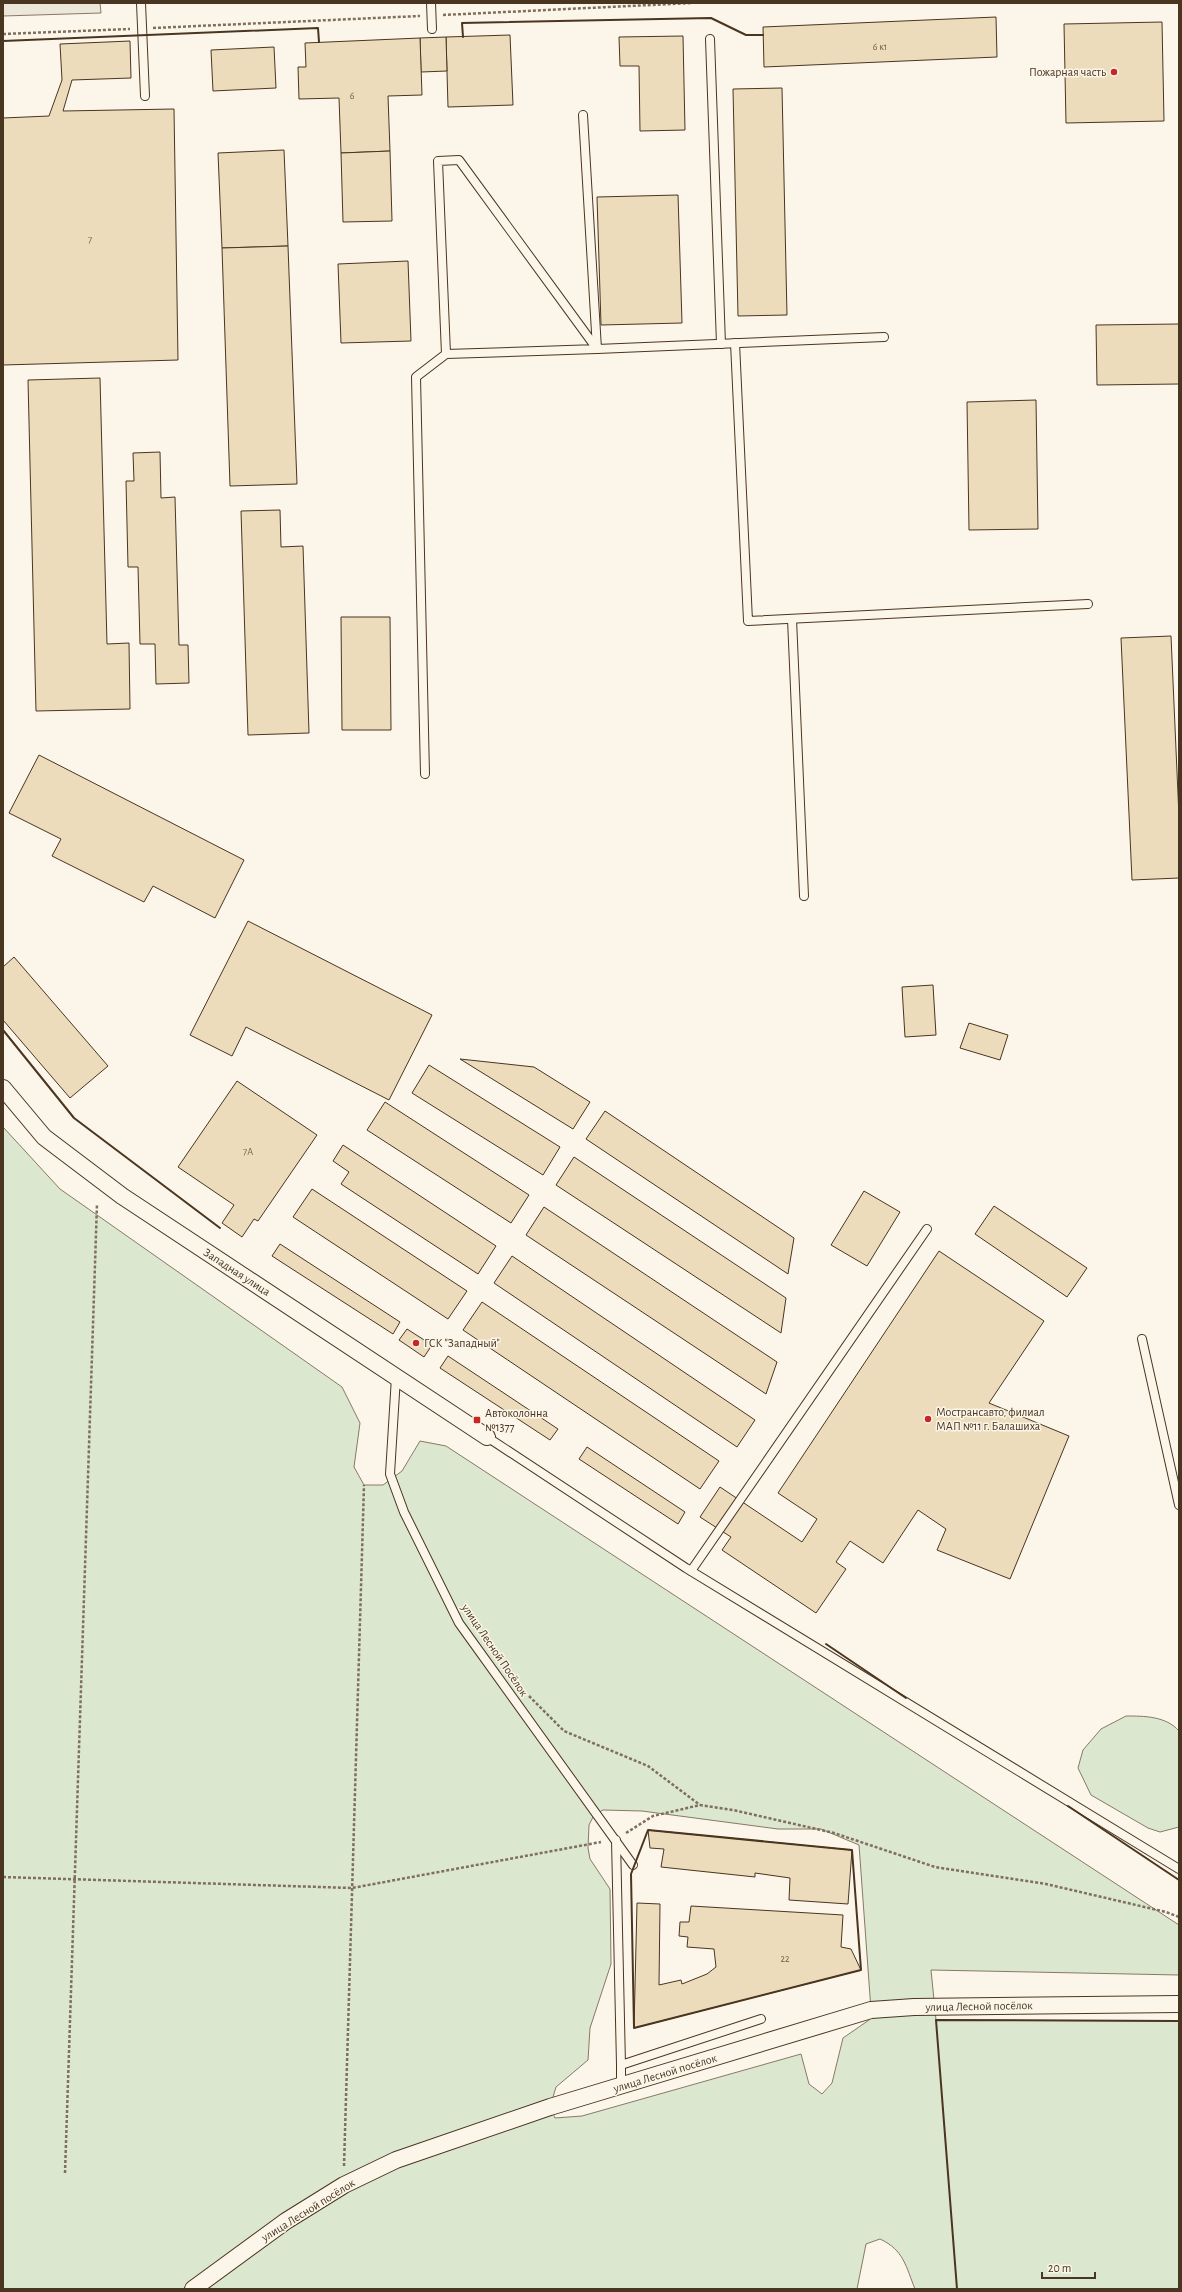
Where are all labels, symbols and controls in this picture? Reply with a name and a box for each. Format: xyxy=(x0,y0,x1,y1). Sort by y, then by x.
house number: 6 к1 xyxy=(873,42,887,52)
place label: Пожарная часть xyxy=(1029,66,1106,78)
marker: Пожарная часть xyxy=(1109,67,1119,77)
house number: 6 xyxy=(350,91,355,101)
house number: 7 xyxy=(88,235,92,245)
house number: 7А xyxy=(243,1147,253,1157)
street label: Западная улица xyxy=(201,1246,273,1299)
place label: ГСК "Западный" xyxy=(424,1337,500,1349)
marker: ГСК "Западный" xyxy=(411,1338,421,1348)
place label: Мострансавто, филиал МАП №11 г. Балашиха xyxy=(936,1406,1045,1432)
place label: Автоколонна №1377 xyxy=(485,1407,548,1433)
marker: Мострансавто, филиал МАП №11 г. Балашиха xyxy=(923,1414,933,1424)
marker: Автоколонна №1377 xyxy=(472,1415,482,1425)
street label: улица Лесной Посёлок xyxy=(458,1601,531,1699)
house number: 22 xyxy=(780,1954,790,1964)
street label: улица Лесной посёлок xyxy=(924,1999,1033,2014)
street label: улица Лесной посёлок xyxy=(611,2051,719,2096)
street label: улица Лесной посёлок xyxy=(258,2176,358,2245)
scale bar xyxy=(1042,2254,1095,2280)
text: 20 m xyxy=(1048,2262,1071,2274)

